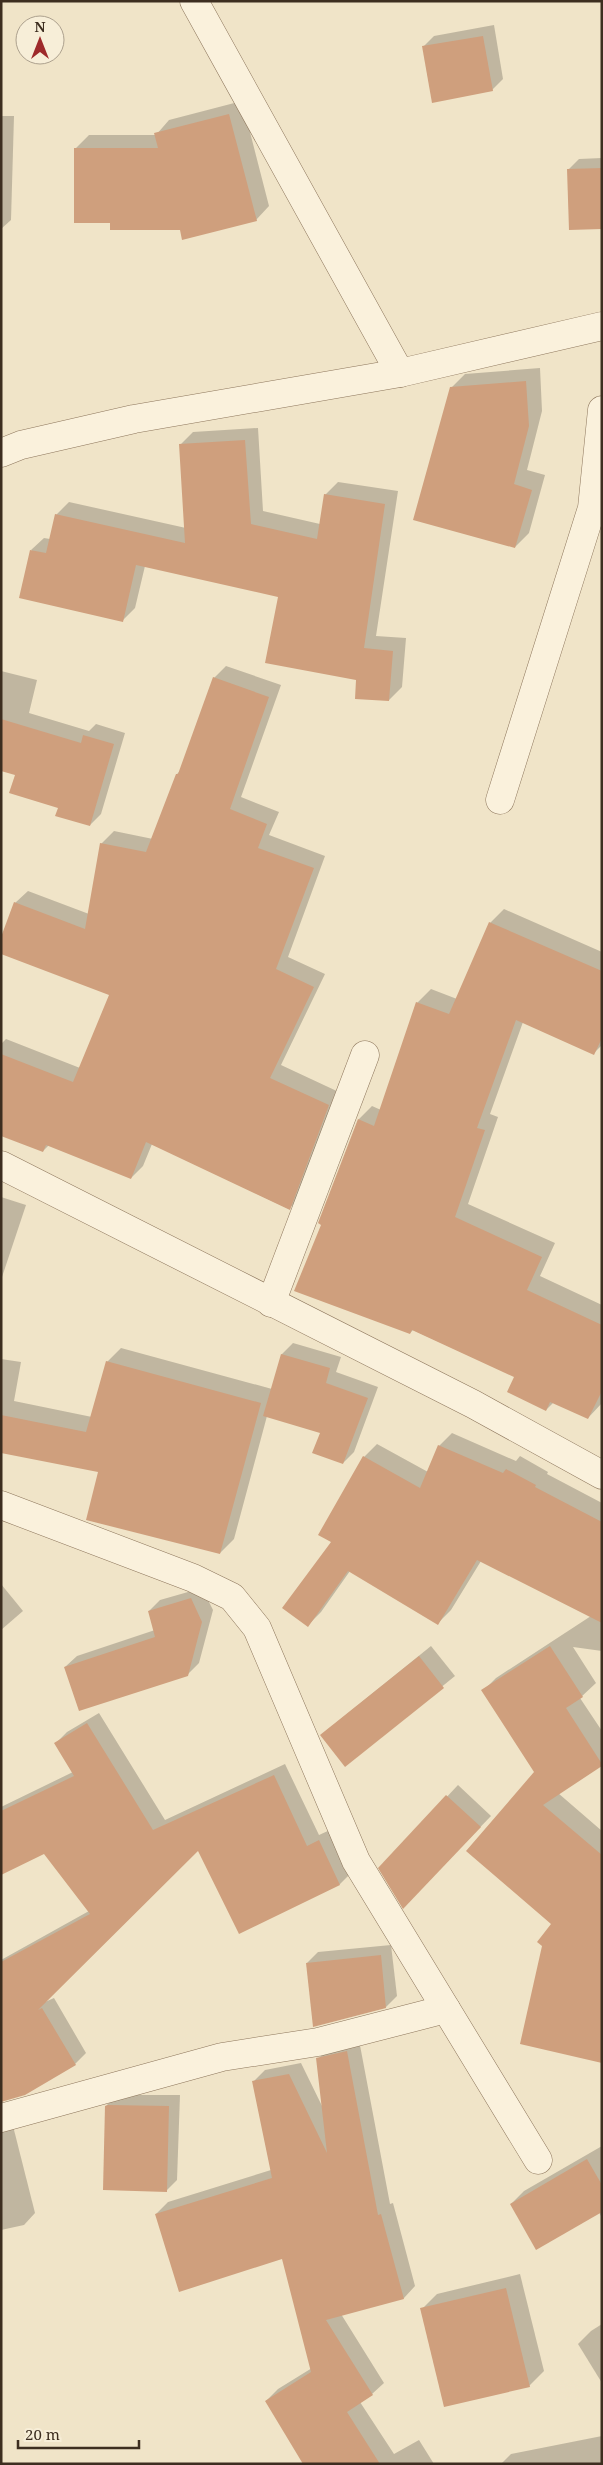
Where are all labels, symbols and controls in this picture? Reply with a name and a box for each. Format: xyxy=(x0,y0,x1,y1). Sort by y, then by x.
north arrow xyxy=(15,15,65,65)
text: N xyxy=(34,17,46,36)
scale bar xyxy=(18,2418,139,2450)
text: 20 m xyxy=(25,2424,60,2444)

